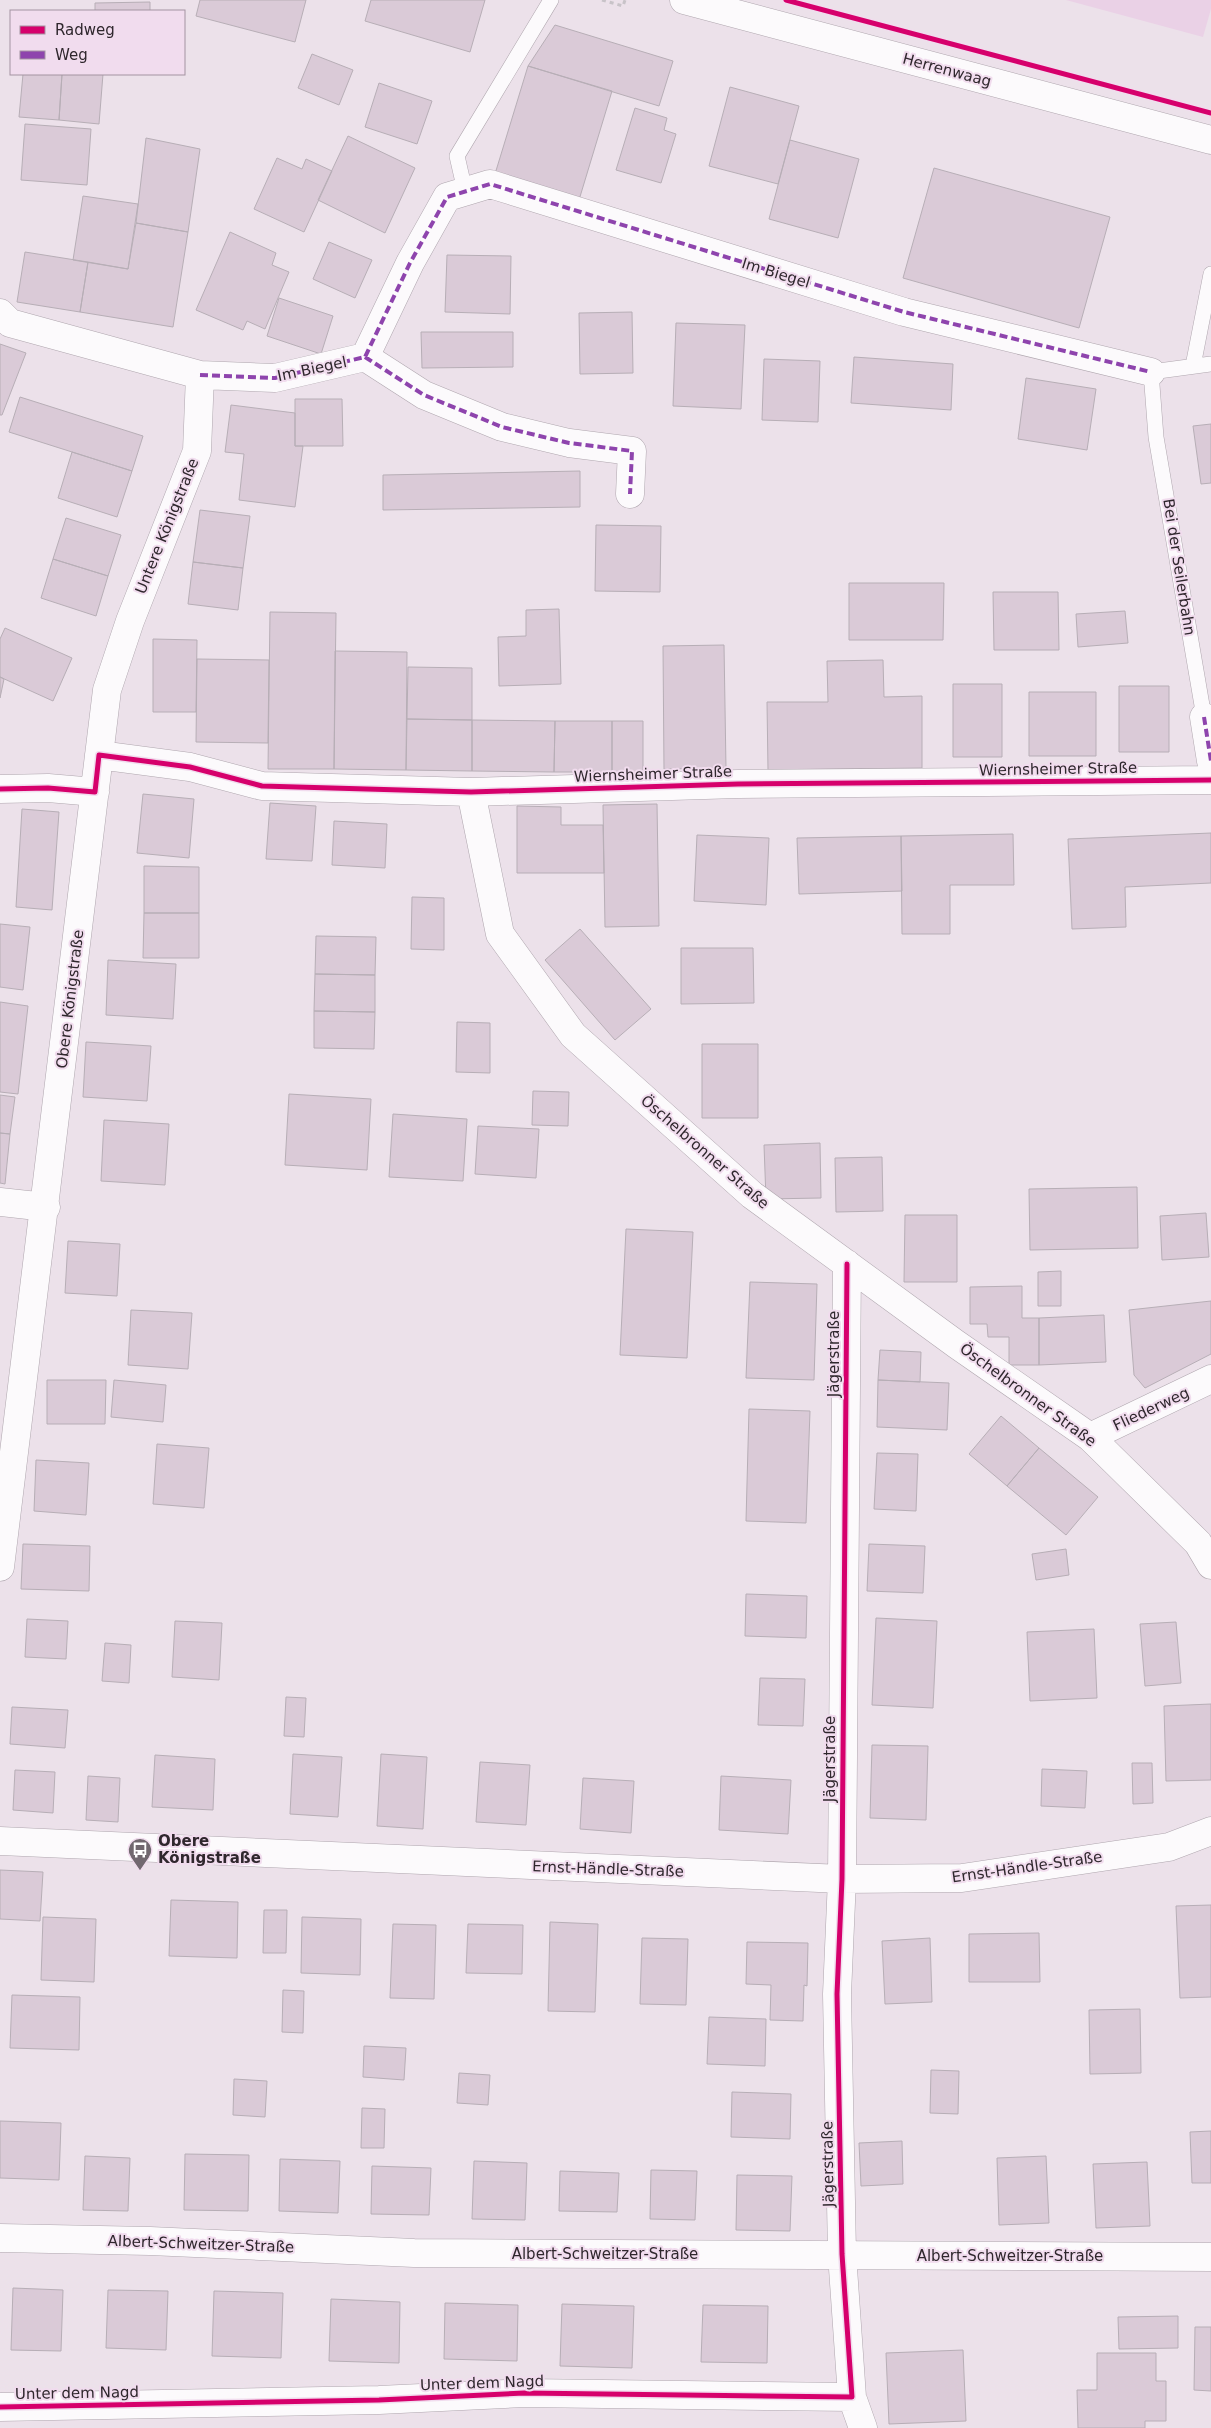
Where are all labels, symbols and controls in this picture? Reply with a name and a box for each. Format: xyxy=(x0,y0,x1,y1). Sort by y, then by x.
legend xyxy=(10,10,185,75)
text: Radweg xyxy=(55,21,115,39)
text: Weg xyxy=(55,46,88,64)
street label: Herrenwaag xyxy=(901,50,993,90)
street label: Im Biegel xyxy=(740,254,812,292)
street label: Im Biegel xyxy=(276,353,348,385)
street label: Untere Königstraße xyxy=(132,456,202,596)
street label: Bei der Seilerbahn xyxy=(1159,497,1199,637)
street label: Wiernsheimer Straße xyxy=(979,759,1137,779)
street label: Wiernsheimer Straße xyxy=(574,762,732,786)
street label: Obere Königstraße xyxy=(53,929,87,1069)
street label: Öschelbronner Straße xyxy=(637,1091,773,1213)
street label: Jägerstraße xyxy=(825,1311,843,1398)
street label: Öschelbronner Straße xyxy=(956,1339,1100,1450)
street label: Fliederweg xyxy=(1110,1383,1192,1435)
street label: Jägerstraße xyxy=(821,1716,839,1803)
place label: Obere Königstraße xyxy=(158,1832,261,1867)
bus stop icon: Obere Königstraße xyxy=(127,1837,153,1871)
street label: Ernst-Händle-Straße xyxy=(951,1848,1103,1886)
street label: Ernst-Händle-Straße xyxy=(532,1857,684,1881)
street label: Jägerstraße xyxy=(818,2121,838,2208)
street label: Albert-Schweitzer-Straße xyxy=(107,2232,295,2256)
street label: Albert-Schweitzer-Straße xyxy=(512,2245,698,2263)
street label: Albert-Schweitzer-Straße xyxy=(917,2247,1103,2265)
street label: Unter dem Nagd xyxy=(420,2372,544,2394)
street label: Unter dem Nagd xyxy=(15,2383,139,2403)

